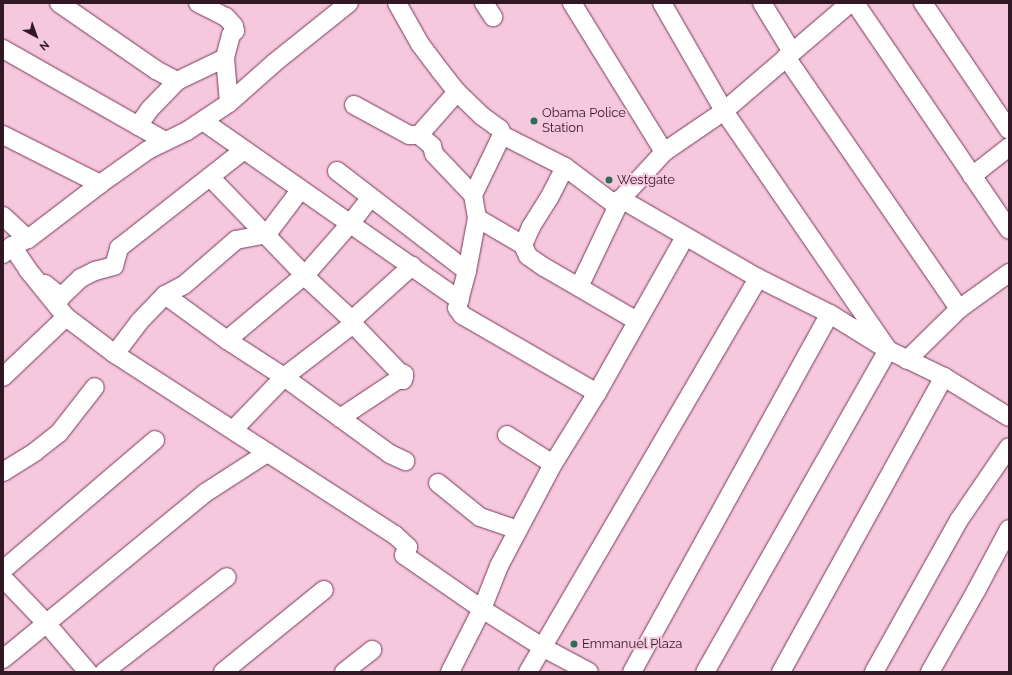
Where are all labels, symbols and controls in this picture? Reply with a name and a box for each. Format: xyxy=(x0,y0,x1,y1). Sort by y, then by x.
north arrow xyxy=(16,16,56,56)
text: N xyxy=(37,38,52,53)
place label: Obama Police Station xyxy=(542,106,626,137)
marker: Obama Police Station xyxy=(529,116,539,126)
place label: Westgate xyxy=(617,172,675,188)
marker: Westgate xyxy=(604,175,614,185)
place label: Emmanuel Plaza xyxy=(582,636,683,652)
marker: Emmanuel Plaza xyxy=(569,639,579,649)

